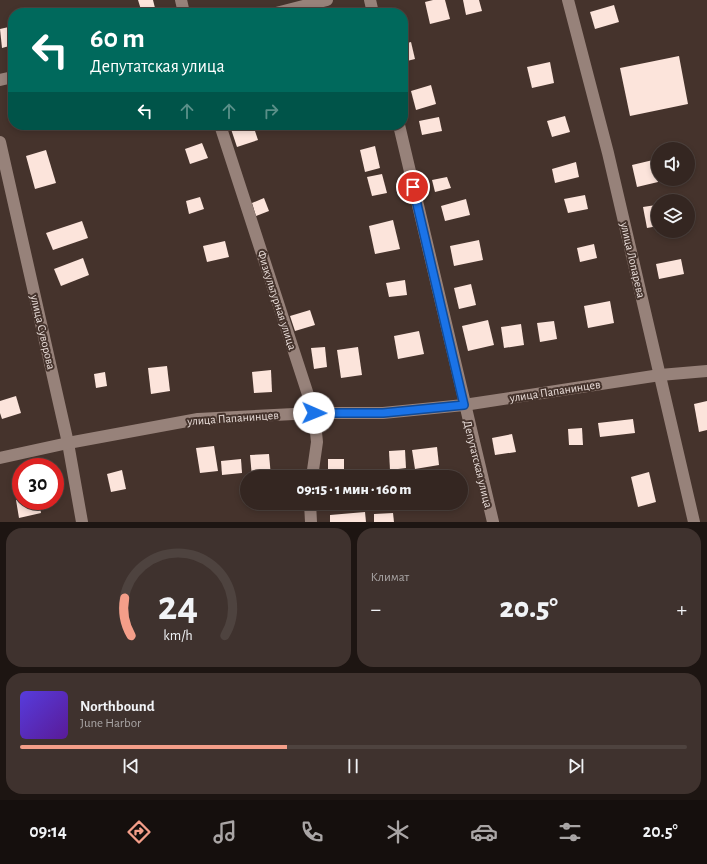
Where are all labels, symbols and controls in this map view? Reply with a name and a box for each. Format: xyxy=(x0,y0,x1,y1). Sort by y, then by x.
icon: left xyxy=(24,24,76,76)
text: 60 m xyxy=(90,25,145,53)
text: Депутатская улица xyxy=(90,58,225,76)
icon: left xyxy=(134,100,156,122)
icon: ahead xyxy=(176,100,198,122)
icon: ahead xyxy=(218,100,240,122)
icon: right xyxy=(260,100,282,122)
map controls xyxy=(651,142,695,238)
button: sound xyxy=(651,142,695,186)
pin xyxy=(396,170,430,204)
icon: arrive xyxy=(402,176,424,198)
button: layers xyxy=(651,194,695,238)
street label: улица Лопарева xyxy=(617,220,648,300)
street label: Физкультурная улица xyxy=(254,249,299,352)
street label: улица Суворова xyxy=(27,292,58,371)
street label: улица Папанинцев xyxy=(508,378,602,405)
position arrow xyxy=(293,392,335,434)
street label: улица Папанинцев xyxy=(186,409,280,428)
street label: Депутатская улица xyxy=(460,419,495,510)
speed limit sign: 30 xyxy=(12,458,64,510)
text: 09:15 · 1 мин · 160 m xyxy=(296,482,412,497)
text: Климат xyxy=(371,571,409,584)
text: 24 xyxy=(158,585,199,626)
text: 20.5° xyxy=(499,593,558,623)
text: − xyxy=(371,598,381,620)
text: + xyxy=(676,598,687,620)
text: km/h xyxy=(164,628,193,642)
text: Northbound xyxy=(80,699,155,714)
text: June Harbor xyxy=(80,717,141,730)
icon: previous xyxy=(120,755,142,777)
icon: pause xyxy=(342,755,364,777)
icon: next xyxy=(565,755,587,777)
icon: directions xyxy=(125,818,153,846)
icon: music xyxy=(211,818,239,846)
icon: phone xyxy=(298,818,326,846)
icon: climate xyxy=(384,818,412,846)
icon: car xyxy=(470,818,498,846)
icon: filters xyxy=(556,818,584,846)
text: 09:14 xyxy=(29,823,67,841)
text: 20.5° xyxy=(643,823,678,841)

